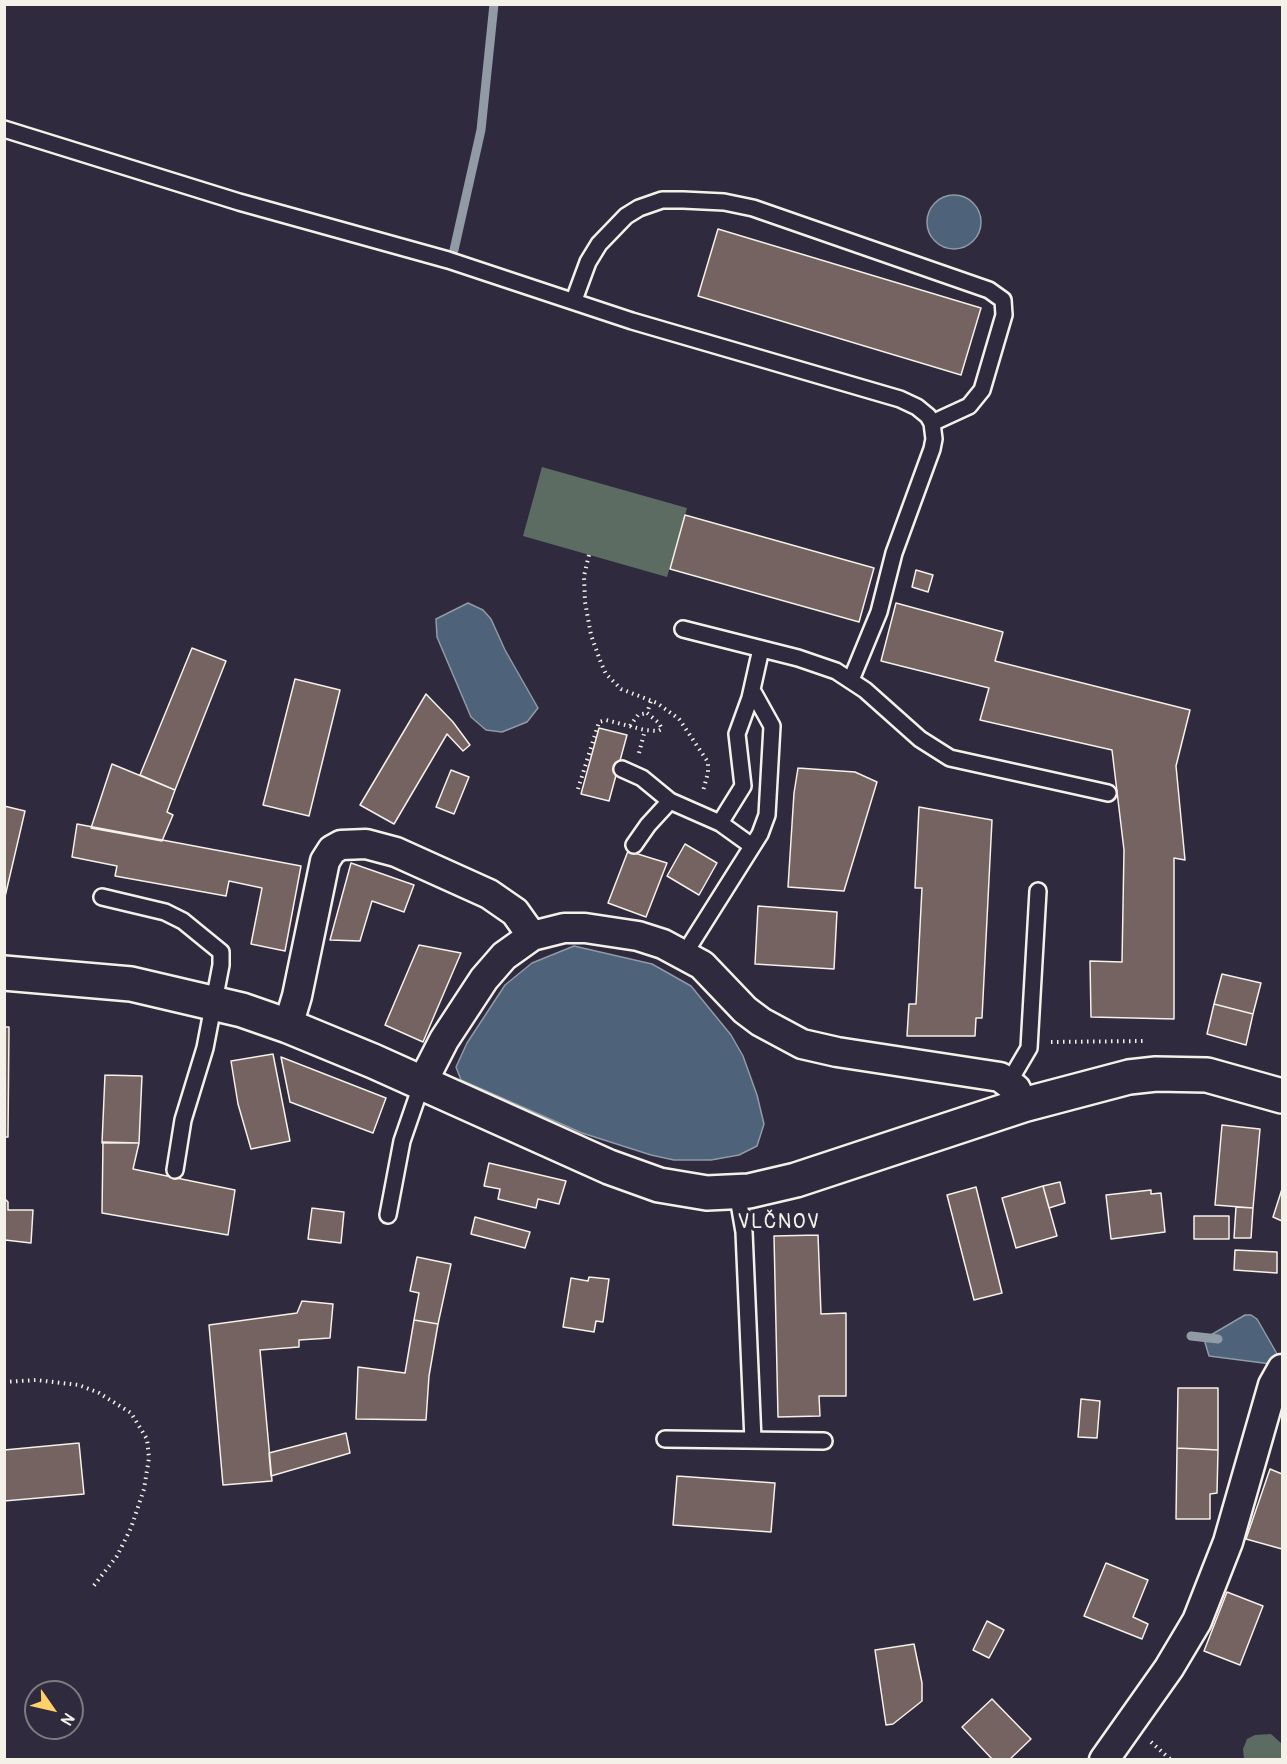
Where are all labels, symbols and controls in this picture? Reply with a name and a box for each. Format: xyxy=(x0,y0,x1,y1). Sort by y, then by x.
district label: VLČNOV xyxy=(738,1211,820,1235)
north arrow xyxy=(24,1680,84,1740)
text: N xyxy=(56,1709,79,1729)

